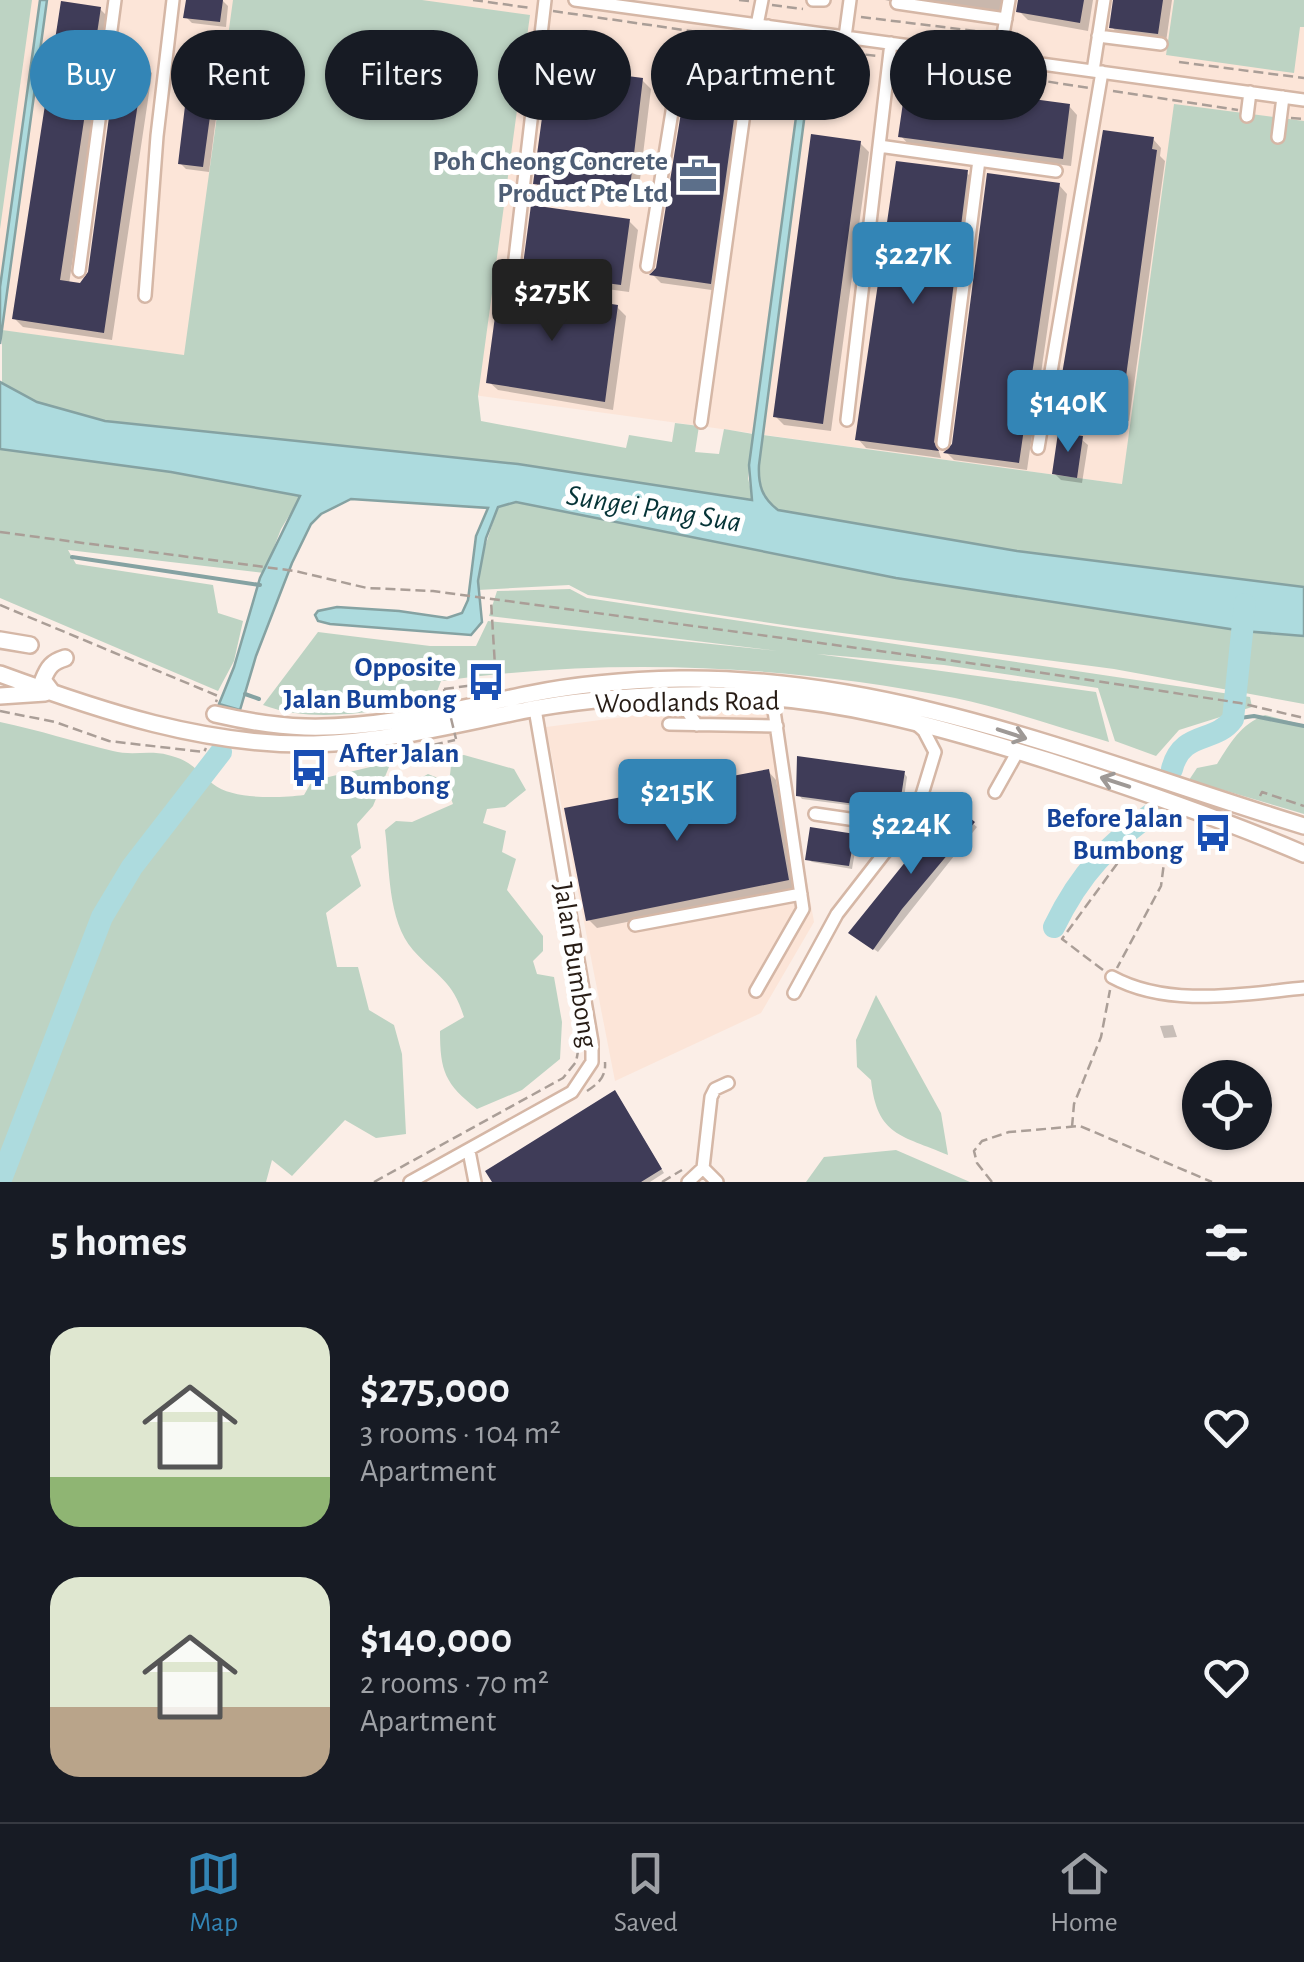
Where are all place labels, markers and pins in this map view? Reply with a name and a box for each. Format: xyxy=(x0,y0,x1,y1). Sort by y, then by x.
place label: Poh Cheong Concrete Product Pte Ltd xyxy=(432,148,668,208)
office icon: Poh Cheong Concrete Product Pte Ltd xyxy=(677,155,719,197)
pin: $227K xyxy=(843,222,983,307)
pin: $275K xyxy=(482,259,622,344)
pin: $140K xyxy=(998,370,1138,455)
place label: Opposite Jalan Bumbong xyxy=(284,654,457,714)
bus stop icon: Opposite Jalan Bumbong xyxy=(465,661,507,703)
place label: After Jalan Bumbong xyxy=(339,740,459,800)
bus stop icon: After Jalan Bumbong xyxy=(288,747,330,789)
pin: $215K xyxy=(607,759,747,844)
pin: $224K xyxy=(841,792,981,877)
place label: Before Jalan Bumbong xyxy=(1046,805,1184,865)
bus stop icon: Before Jalan Bumbong xyxy=(1192,812,1234,854)

